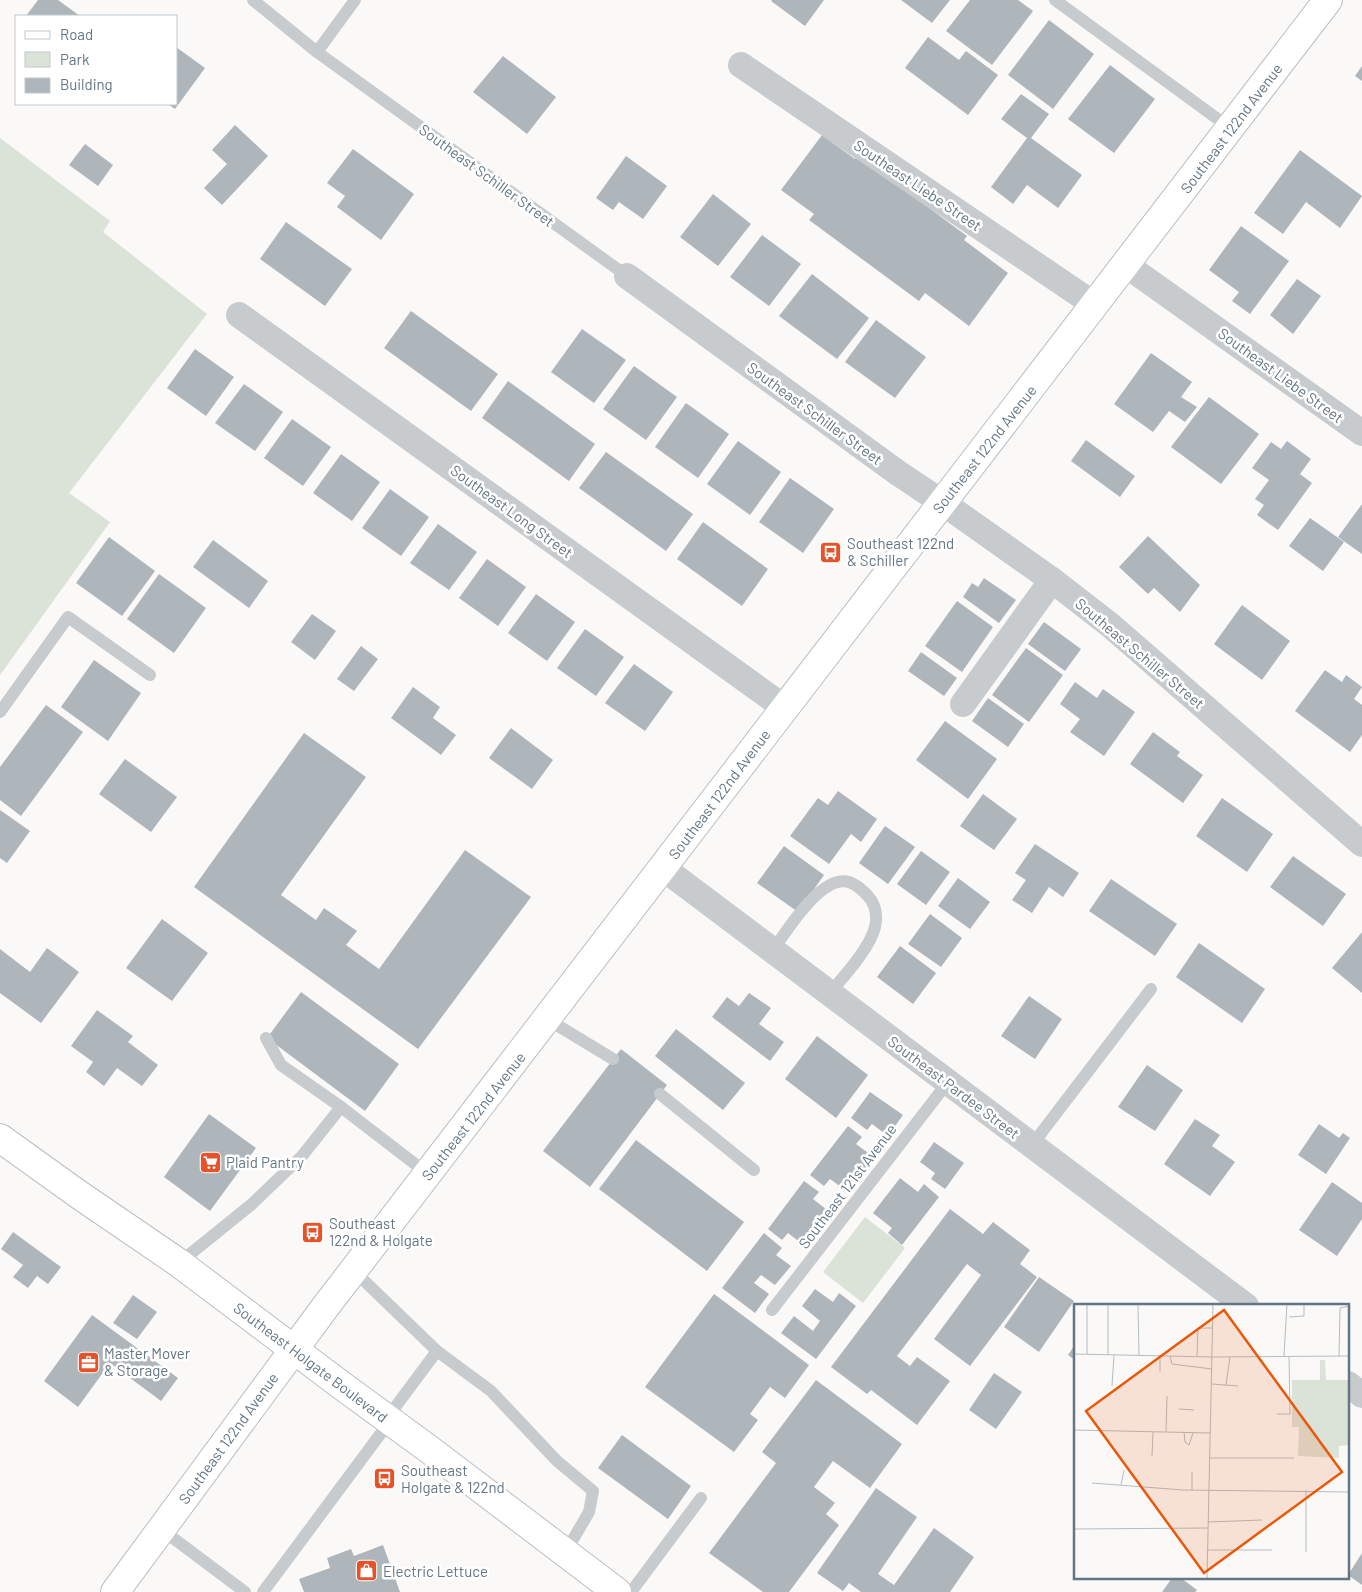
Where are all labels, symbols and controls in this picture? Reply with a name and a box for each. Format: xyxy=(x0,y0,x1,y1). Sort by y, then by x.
legend xyxy=(15,15,178,105)
text: Road xyxy=(60,25,93,43)
text: Park xyxy=(60,50,90,68)
street label: Southeast 122nd Avenue xyxy=(1176,60,1286,196)
text: Building xyxy=(60,75,113,93)
street label: Southeast Schiller Street xyxy=(416,120,558,230)
street label: Southeast Liebe Street xyxy=(851,136,985,234)
street label: Southeast Liebe Street xyxy=(1215,324,1347,426)
street label: Southeast Schiller Street xyxy=(744,358,886,468)
street label: Southeast 122nd Avenue xyxy=(928,381,1040,517)
street label: Southeast Long Street xyxy=(447,461,577,561)
place label: Southeast 122nd & Schiller xyxy=(847,534,954,569)
bus stop icon: Southeast 122nd & Schiller xyxy=(819,540,843,564)
street label: Southeast Schiller Street xyxy=(1072,594,1208,712)
street label: Southeast 122nd Avenue xyxy=(664,726,774,862)
street label: Southeast Pardee Street xyxy=(885,1032,1023,1142)
street label: Southeast 122nd Avenue xyxy=(417,1048,529,1184)
street label: Southeast 121st Avenue xyxy=(794,1120,900,1252)
supermarket icon: Plaid Pantry xyxy=(198,1150,222,1174)
place label: Plaid Pantry xyxy=(226,1153,304,1171)
place label: Southeast 122nd & Holgate xyxy=(329,1214,433,1249)
bus stop icon: Southeast 122nd & Holgate xyxy=(301,1220,325,1244)
street label: Southeast Holgate Boulevard xyxy=(230,1298,392,1426)
inset map xyxy=(1074,1304,1350,1580)
place label: Master Mover & Storage xyxy=(104,1344,191,1379)
office icon: Master Mover & Storage xyxy=(76,1350,100,1374)
street label: Southeast 122nd Avenue xyxy=(174,1369,282,1507)
place label: Southeast Holgate & 122nd xyxy=(401,1461,505,1496)
bus stop icon: Southeast Holgate & 122nd xyxy=(373,1467,397,1491)
shop icon: Electric Lettuce xyxy=(355,1559,379,1583)
place label: Electric Lettuce xyxy=(383,1562,488,1580)

